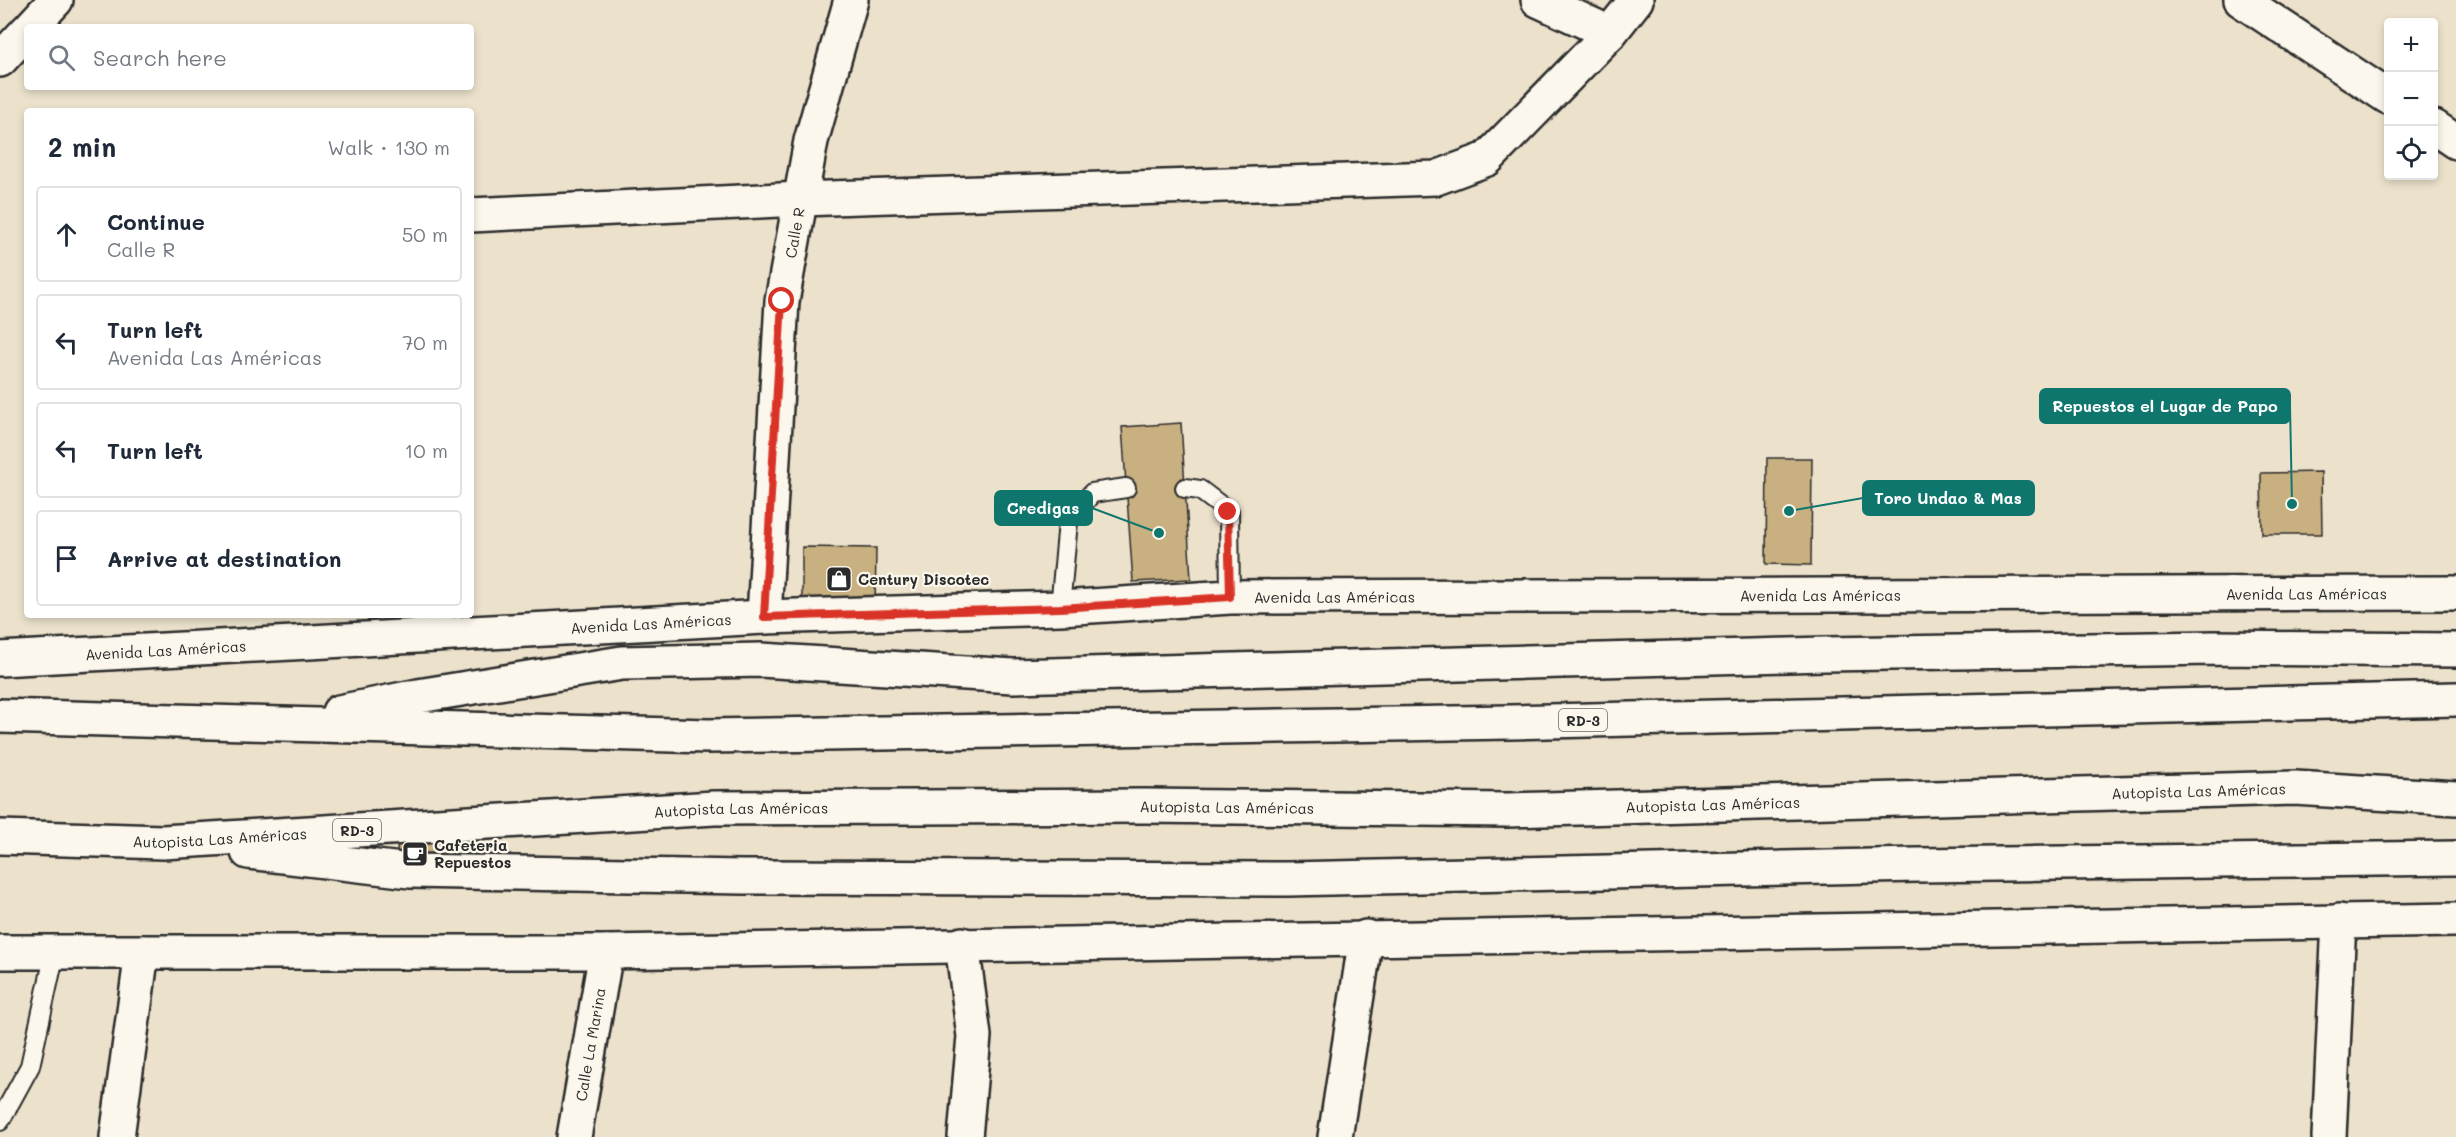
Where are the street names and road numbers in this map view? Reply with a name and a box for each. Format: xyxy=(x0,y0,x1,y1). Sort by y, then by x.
street label: Calle R xyxy=(780,206,809,260)
street label: Avenida Las Américas xyxy=(2226,583,2387,604)
street label: Avenida Las Américas xyxy=(1740,585,1901,605)
street label: Avenida Las Américas xyxy=(1254,586,1415,607)
street label: Avenida Las Américas xyxy=(570,609,732,638)
street label: Avenida Las Américas xyxy=(85,635,247,664)
road number: RD-3 xyxy=(1559,709,1607,731)
street label: Autopista Las Américas xyxy=(2111,778,2286,803)
street label: Autopista Las Américas xyxy=(1625,792,1800,817)
street label: Autopista Las Américas xyxy=(1139,796,1314,818)
street label: Autopista Las Américas xyxy=(653,797,828,822)
road number: RD-3 xyxy=(333,819,381,841)
street label: Autopista Las Américas xyxy=(132,823,308,852)
street label: Calle La Marina xyxy=(570,986,610,1103)

